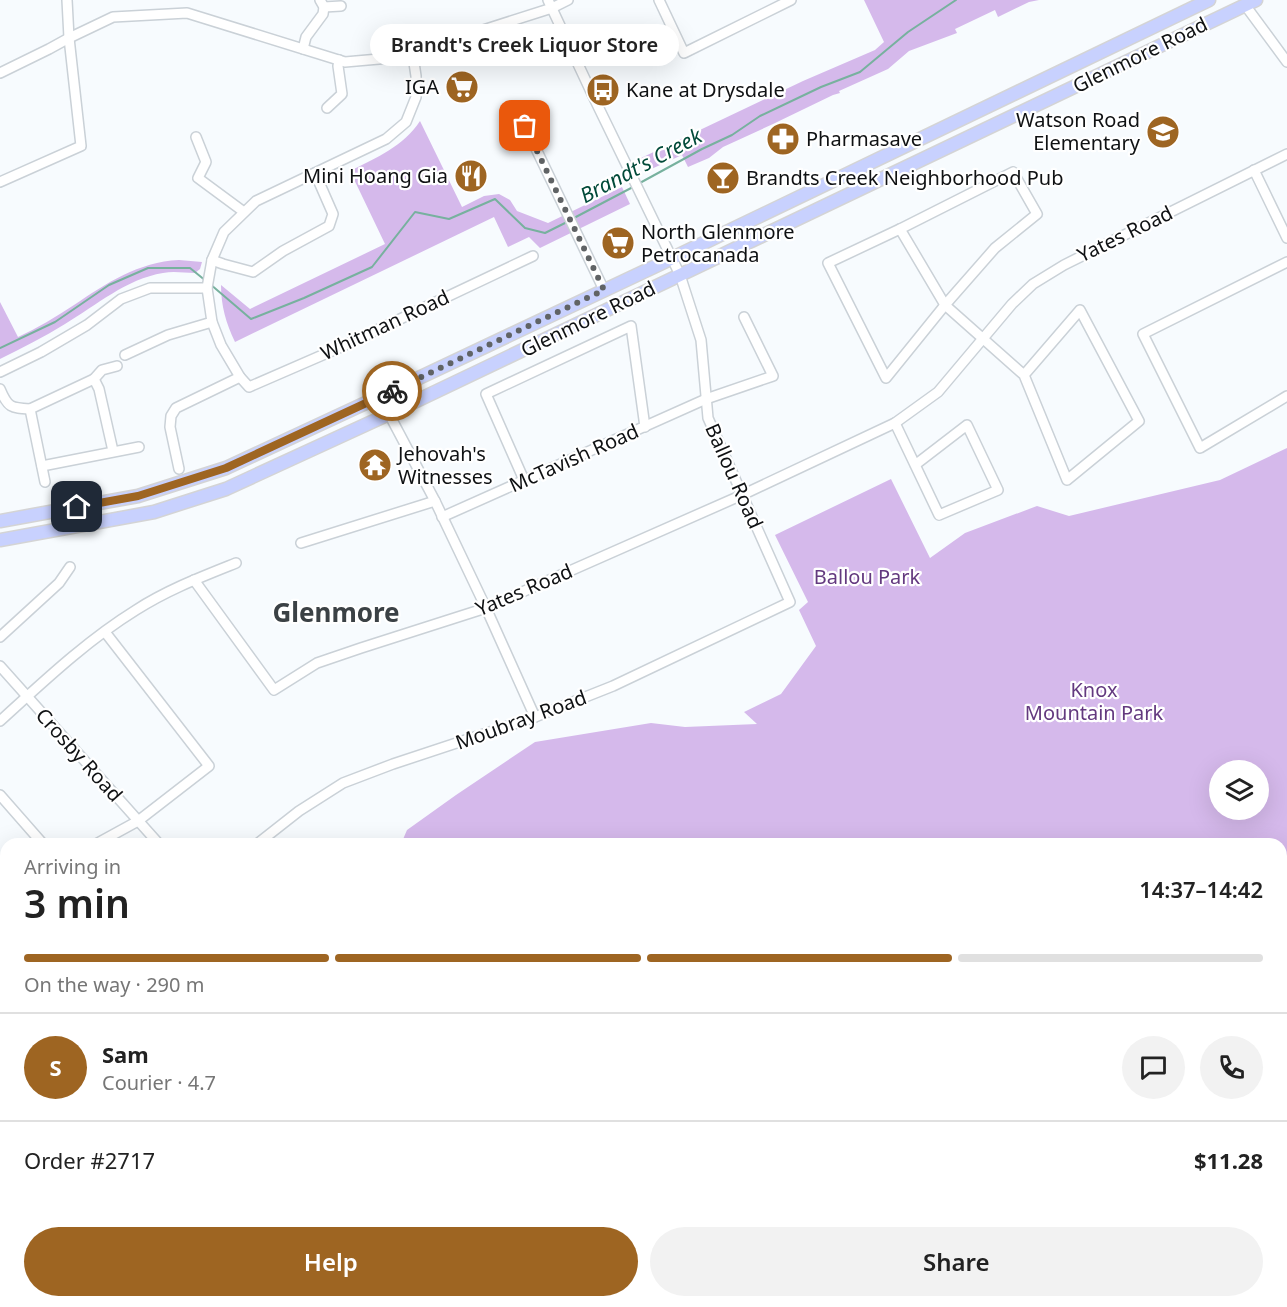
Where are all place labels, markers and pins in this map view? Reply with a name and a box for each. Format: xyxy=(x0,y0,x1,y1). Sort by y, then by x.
callout: Brandt's Creek Liquor Store xyxy=(370,24,680,66)
supermarket icon: IGA xyxy=(444,69,480,105)
bus stop icon: Kane at Drysdale xyxy=(585,72,621,108)
place label: IGA xyxy=(405,73,439,100)
place label: Kane at Drysdale xyxy=(626,76,785,103)
pin xyxy=(499,100,550,151)
place label: Watson Road Elementary xyxy=(1016,106,1141,156)
school or university icon: Watson Road Elementary xyxy=(1145,114,1181,150)
pharmacy icon: Pharmasave xyxy=(765,121,801,157)
place label: Pharmasave xyxy=(806,125,922,152)
restaurant icon: Mini Hoang Gia xyxy=(453,158,489,194)
bar icon: Brandts Creek Neighborhood Pub xyxy=(705,160,741,196)
place label: Mini Hoang Gia xyxy=(303,162,448,189)
place label: Brandts Creek Neighborhood Pub xyxy=(746,164,1063,191)
place label: North Glenmore Petrocanada xyxy=(641,218,795,268)
supermarket icon: North Glenmore Petrocanada xyxy=(600,225,636,261)
place label: Jehovah's Witnesses xyxy=(396,440,493,490)
temple icon: Jehovah's Witnesses xyxy=(357,447,393,483)
pin xyxy=(51,481,102,532)

